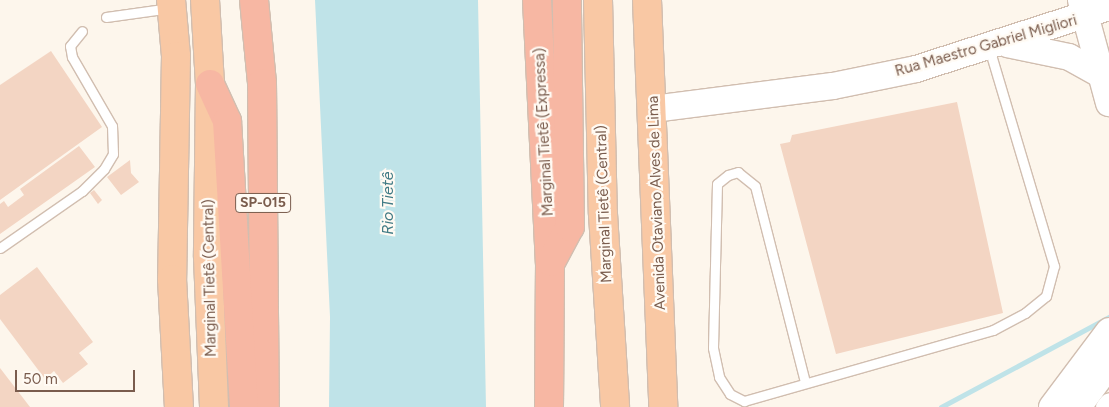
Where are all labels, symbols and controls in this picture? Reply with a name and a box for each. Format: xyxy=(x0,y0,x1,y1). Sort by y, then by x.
street label: Rua Maestro Gabriel Migliori xyxy=(893,11,1079,81)
street label: Marginal Tietê (Expressa) xyxy=(531,47,557,217)
street label: Avenida Otaviano Alves de Lima xyxy=(644,95,670,311)
street label: Marginal Tietê (Central) xyxy=(592,125,616,283)
water label: Rio Tietê xyxy=(378,171,398,235)
road number: SP-015 xyxy=(234,192,292,214)
street label: Marginal Tietê (Central) xyxy=(200,199,220,357)
scale bar xyxy=(18,360,138,392)
text: 50 m xyxy=(23,370,58,388)

